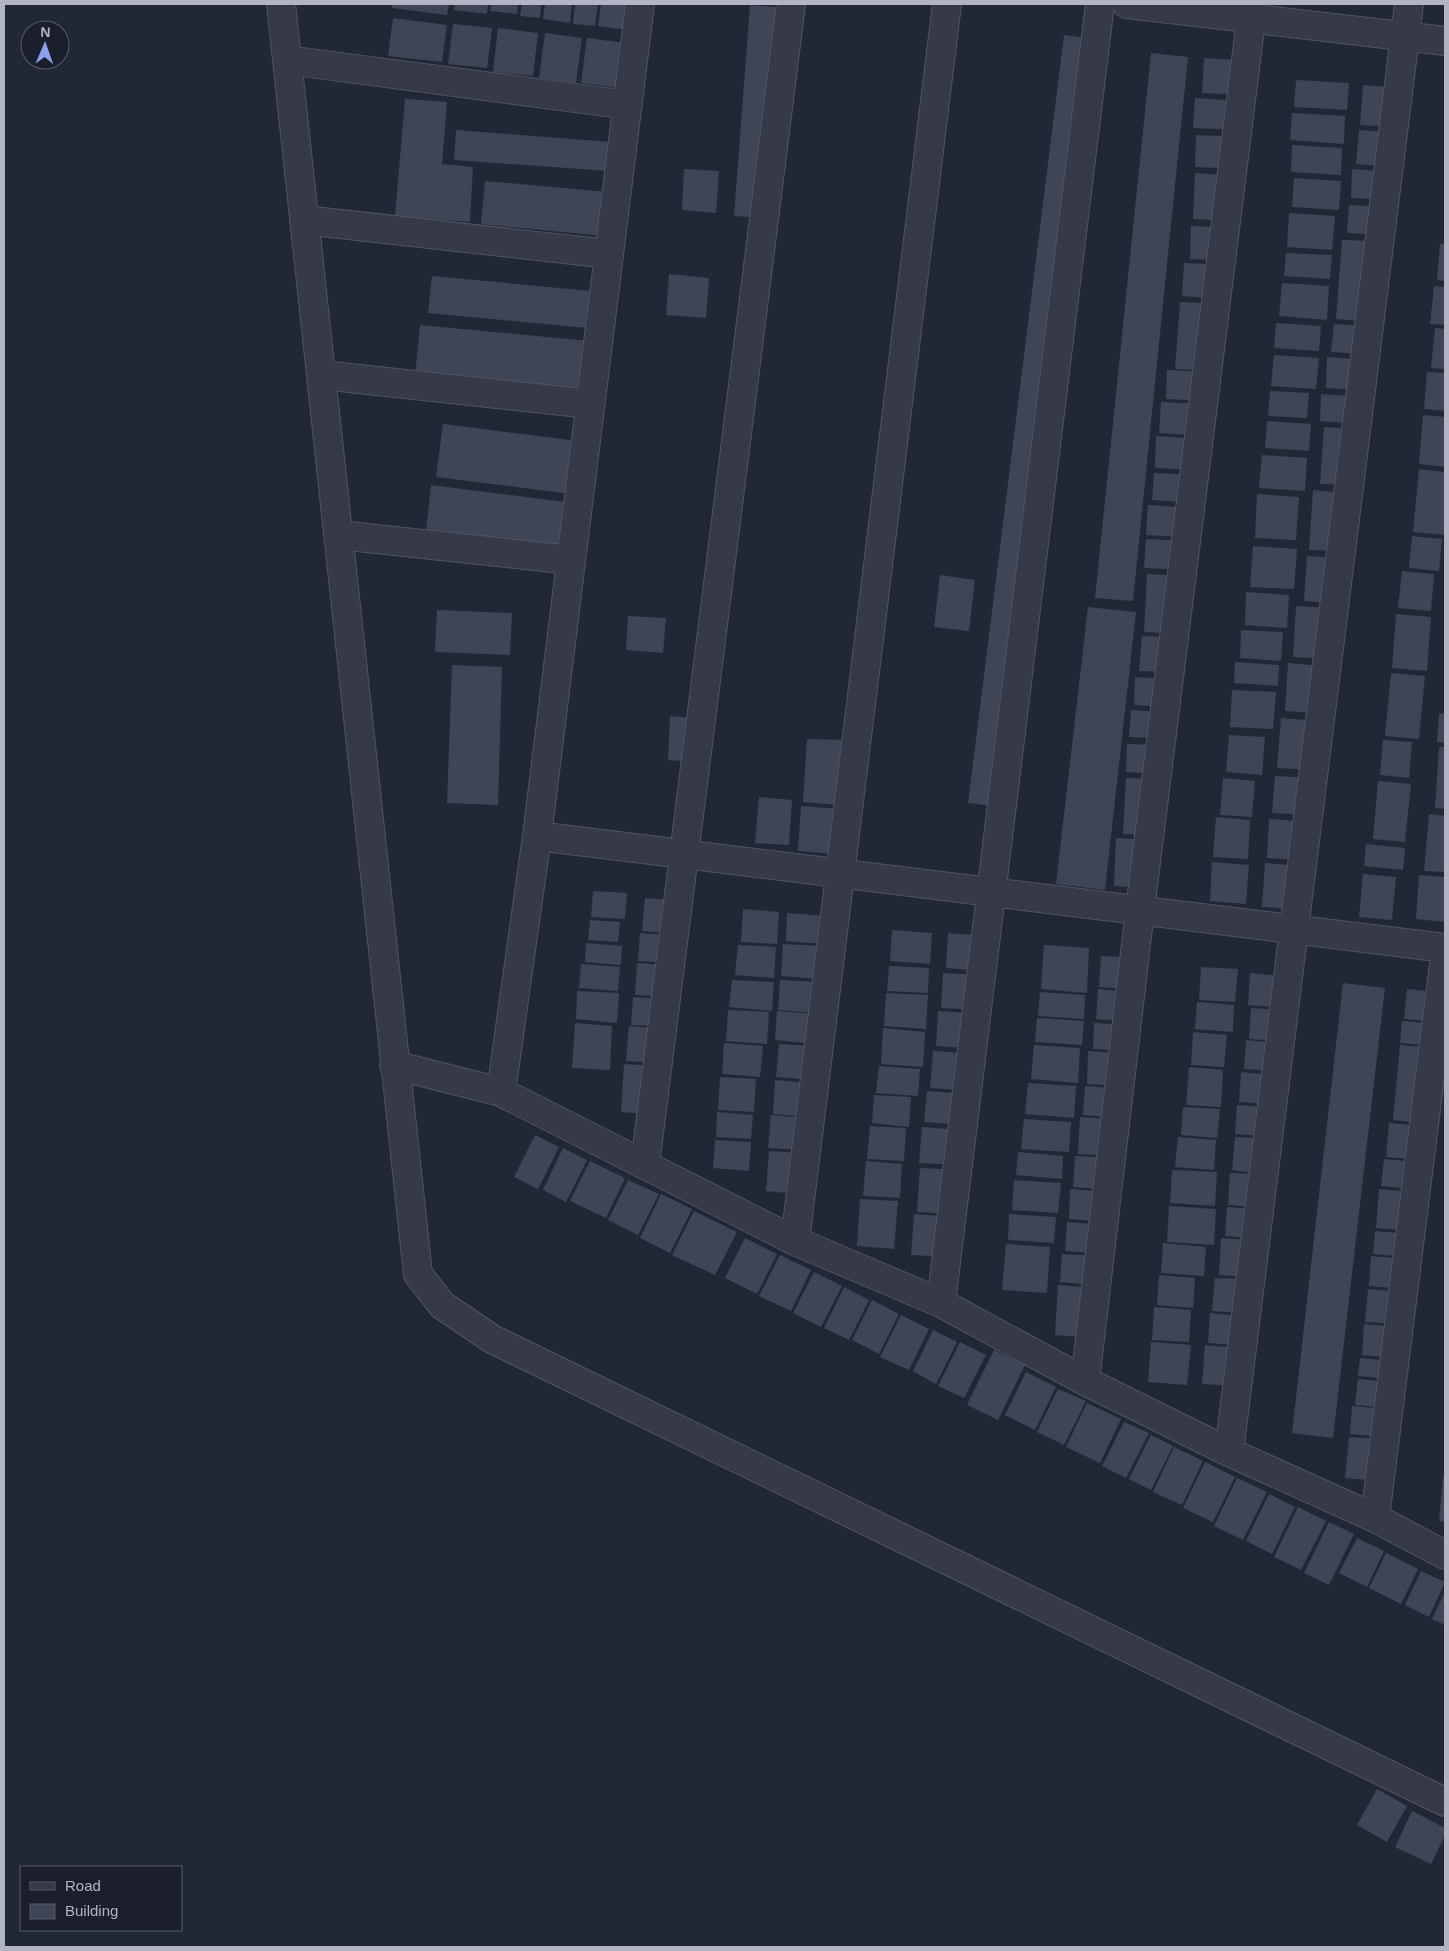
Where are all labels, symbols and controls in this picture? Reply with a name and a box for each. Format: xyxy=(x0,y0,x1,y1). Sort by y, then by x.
north arrow xyxy=(20,20,70,70)
text: N xyxy=(40,24,51,40)
legend xyxy=(20,1866,182,1931)
text: Road xyxy=(65,1877,101,1894)
text: Building xyxy=(65,1902,118,1919)

